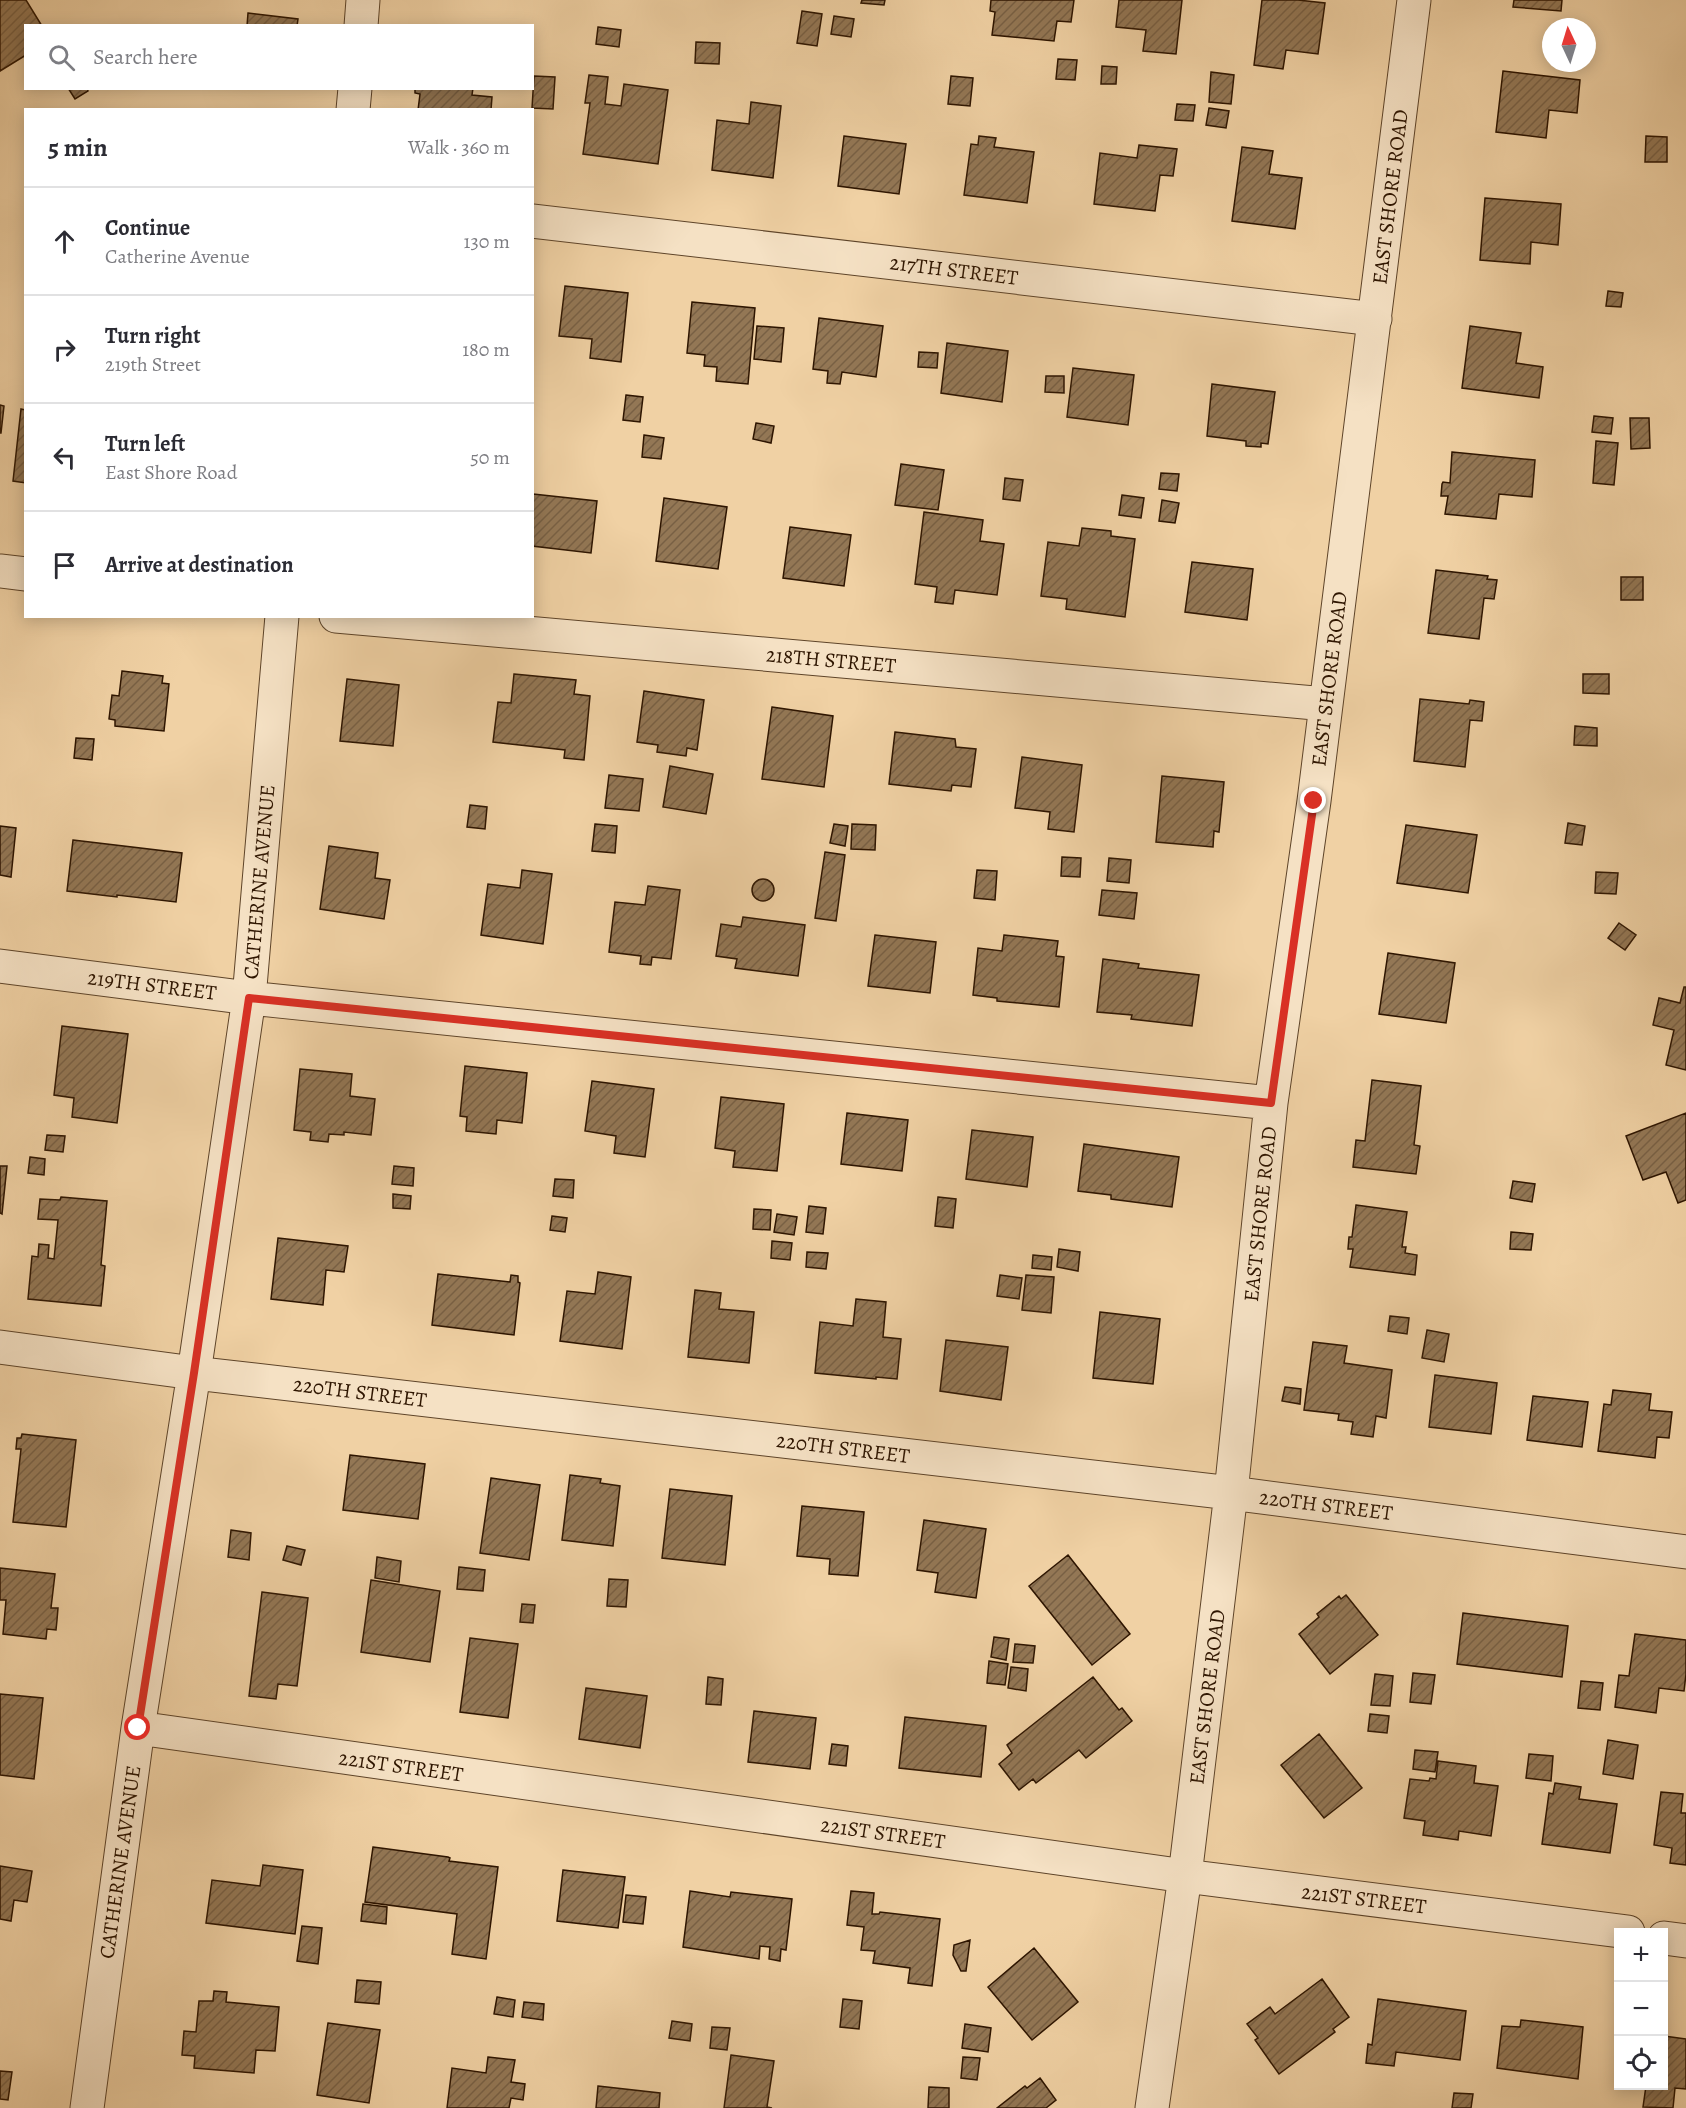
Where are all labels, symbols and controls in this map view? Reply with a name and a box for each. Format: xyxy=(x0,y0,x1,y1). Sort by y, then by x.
north arrow xyxy=(1542,18,1596,72)
search box xyxy=(24,24,534,90)
icon: search xyxy=(45,41,78,74)
text: Search here xyxy=(93,42,198,72)
street label: EAST SHORE ROAD xyxy=(1365,108,1415,286)
text: 5 min xyxy=(48,130,108,165)
text: Walk · 360 m xyxy=(408,134,510,161)
text: Continue xyxy=(105,213,190,243)
icon: ahead xyxy=(48,225,81,258)
text: 130 m xyxy=(464,228,510,255)
text: Catherine Avenue xyxy=(105,243,250,270)
street label: 217TH STREET xyxy=(888,248,1020,292)
text: Turn right xyxy=(105,321,201,351)
icon: right xyxy=(48,333,81,366)
text: 180 m xyxy=(462,336,510,363)
text: 219th Street xyxy=(105,351,201,378)
text: Turn left xyxy=(105,429,185,459)
icon: left xyxy=(48,441,81,474)
text: 50 m xyxy=(470,444,510,471)
text: East Shore Road xyxy=(105,459,237,486)
icon: arrive xyxy=(48,549,81,582)
text: Arrive at destination xyxy=(105,550,294,580)
street label: EAST SHORE ROAD xyxy=(1304,590,1354,768)
street label: 218TH STREET xyxy=(765,640,898,680)
street label: CATHERINE AVENUE xyxy=(237,784,281,980)
route end xyxy=(1300,787,1326,813)
street label: 219TH STREET xyxy=(86,963,219,1007)
street label: EAST SHORE ROAD xyxy=(1237,1125,1283,1303)
street label: 220TH STREET xyxy=(292,1370,429,1414)
street label: 220TH STREET xyxy=(775,1426,912,1470)
street label: 220TH STREET xyxy=(1258,1483,1395,1527)
street label: EAST SHORE ROAD xyxy=(1182,1608,1232,1786)
route start xyxy=(124,1714,150,1740)
street label: 221ST STREET xyxy=(337,1743,466,1789)
street label: CATHERINE AVENUE xyxy=(93,1763,147,1961)
street label: 221ST STREET xyxy=(819,1810,948,1856)
street label: 221ST STREET xyxy=(1300,1877,1429,1921)
map controls xyxy=(1614,1928,1668,2090)
button: + xyxy=(1614,1928,1668,1982)
button: − xyxy=(1614,1982,1668,2036)
button: locate xyxy=(1614,2036,1668,2090)

